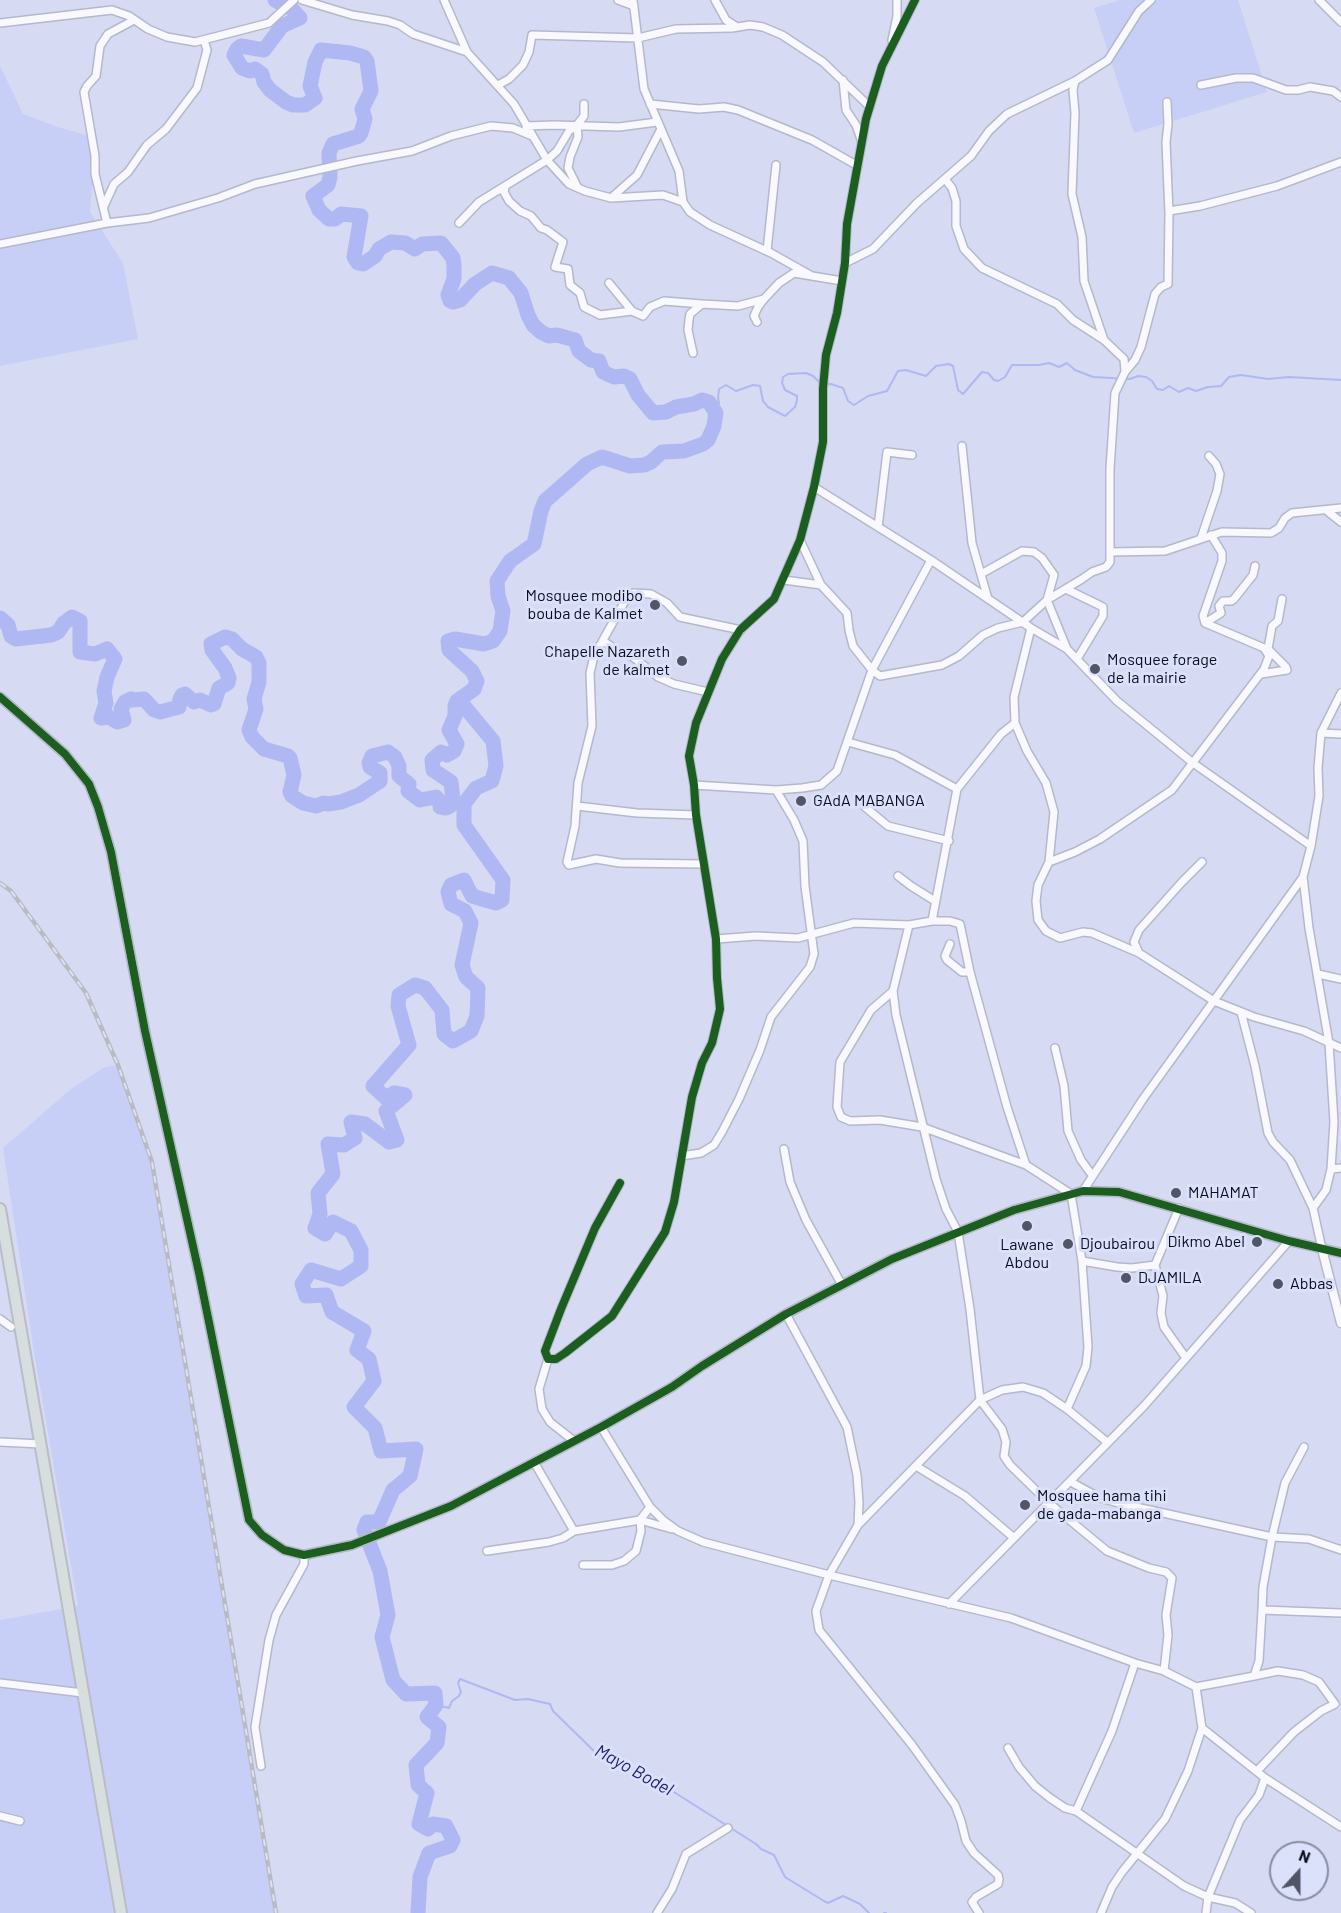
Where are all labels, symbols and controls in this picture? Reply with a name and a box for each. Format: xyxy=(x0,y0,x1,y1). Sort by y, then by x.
place label: Mosquee modibo bouba de Kalmet xyxy=(525,586,643,624)
marker: Mosquee modibo bouba de Kalmet xyxy=(648,598,662,612)
place label: Chapelle Nazareth de kalmet xyxy=(544,642,670,680)
place label: Mosquee forage de la mairie xyxy=(1107,650,1217,688)
marker: Chapelle Nazareth de kalmet xyxy=(675,654,689,668)
marker: Mosquee forage de la mairie xyxy=(1088,662,1102,676)
place label: GAdA MABANGA xyxy=(813,791,925,811)
marker: GAdA MABANGA xyxy=(794,794,808,808)
place label: MAHAMAT xyxy=(1188,1183,1259,1203)
marker: MAHAMAT xyxy=(1169,1186,1183,1200)
marker: Lawane Abdou xyxy=(1020,1219,1034,1233)
place label: Dikmo Abel xyxy=(1167,1232,1245,1252)
place label: Djoubairou xyxy=(1080,1234,1155,1254)
place label: Lawane Abdou xyxy=(1000,1235,1054,1273)
marker: Dikmo Abel xyxy=(1250,1235,1264,1249)
marker: Djoubairou xyxy=(1061,1237,1075,1251)
place label: DJAMILA xyxy=(1138,1268,1202,1288)
marker: DJAMILA xyxy=(1119,1271,1133,1285)
place label: Abbas xyxy=(1290,1274,1333,1294)
marker: Abbas xyxy=(1271,1277,1285,1291)
place label: Mosquee hama tihi de gada-mabanga xyxy=(1037,1486,1167,1524)
marker: Mosquee hama tihi de gada-mabanga xyxy=(1018,1498,1032,1512)
water label: Mayo Bodel xyxy=(591,1740,677,1800)
north arrow xyxy=(1269,1841,1329,1901)
text: N xyxy=(1297,1845,1313,1866)

